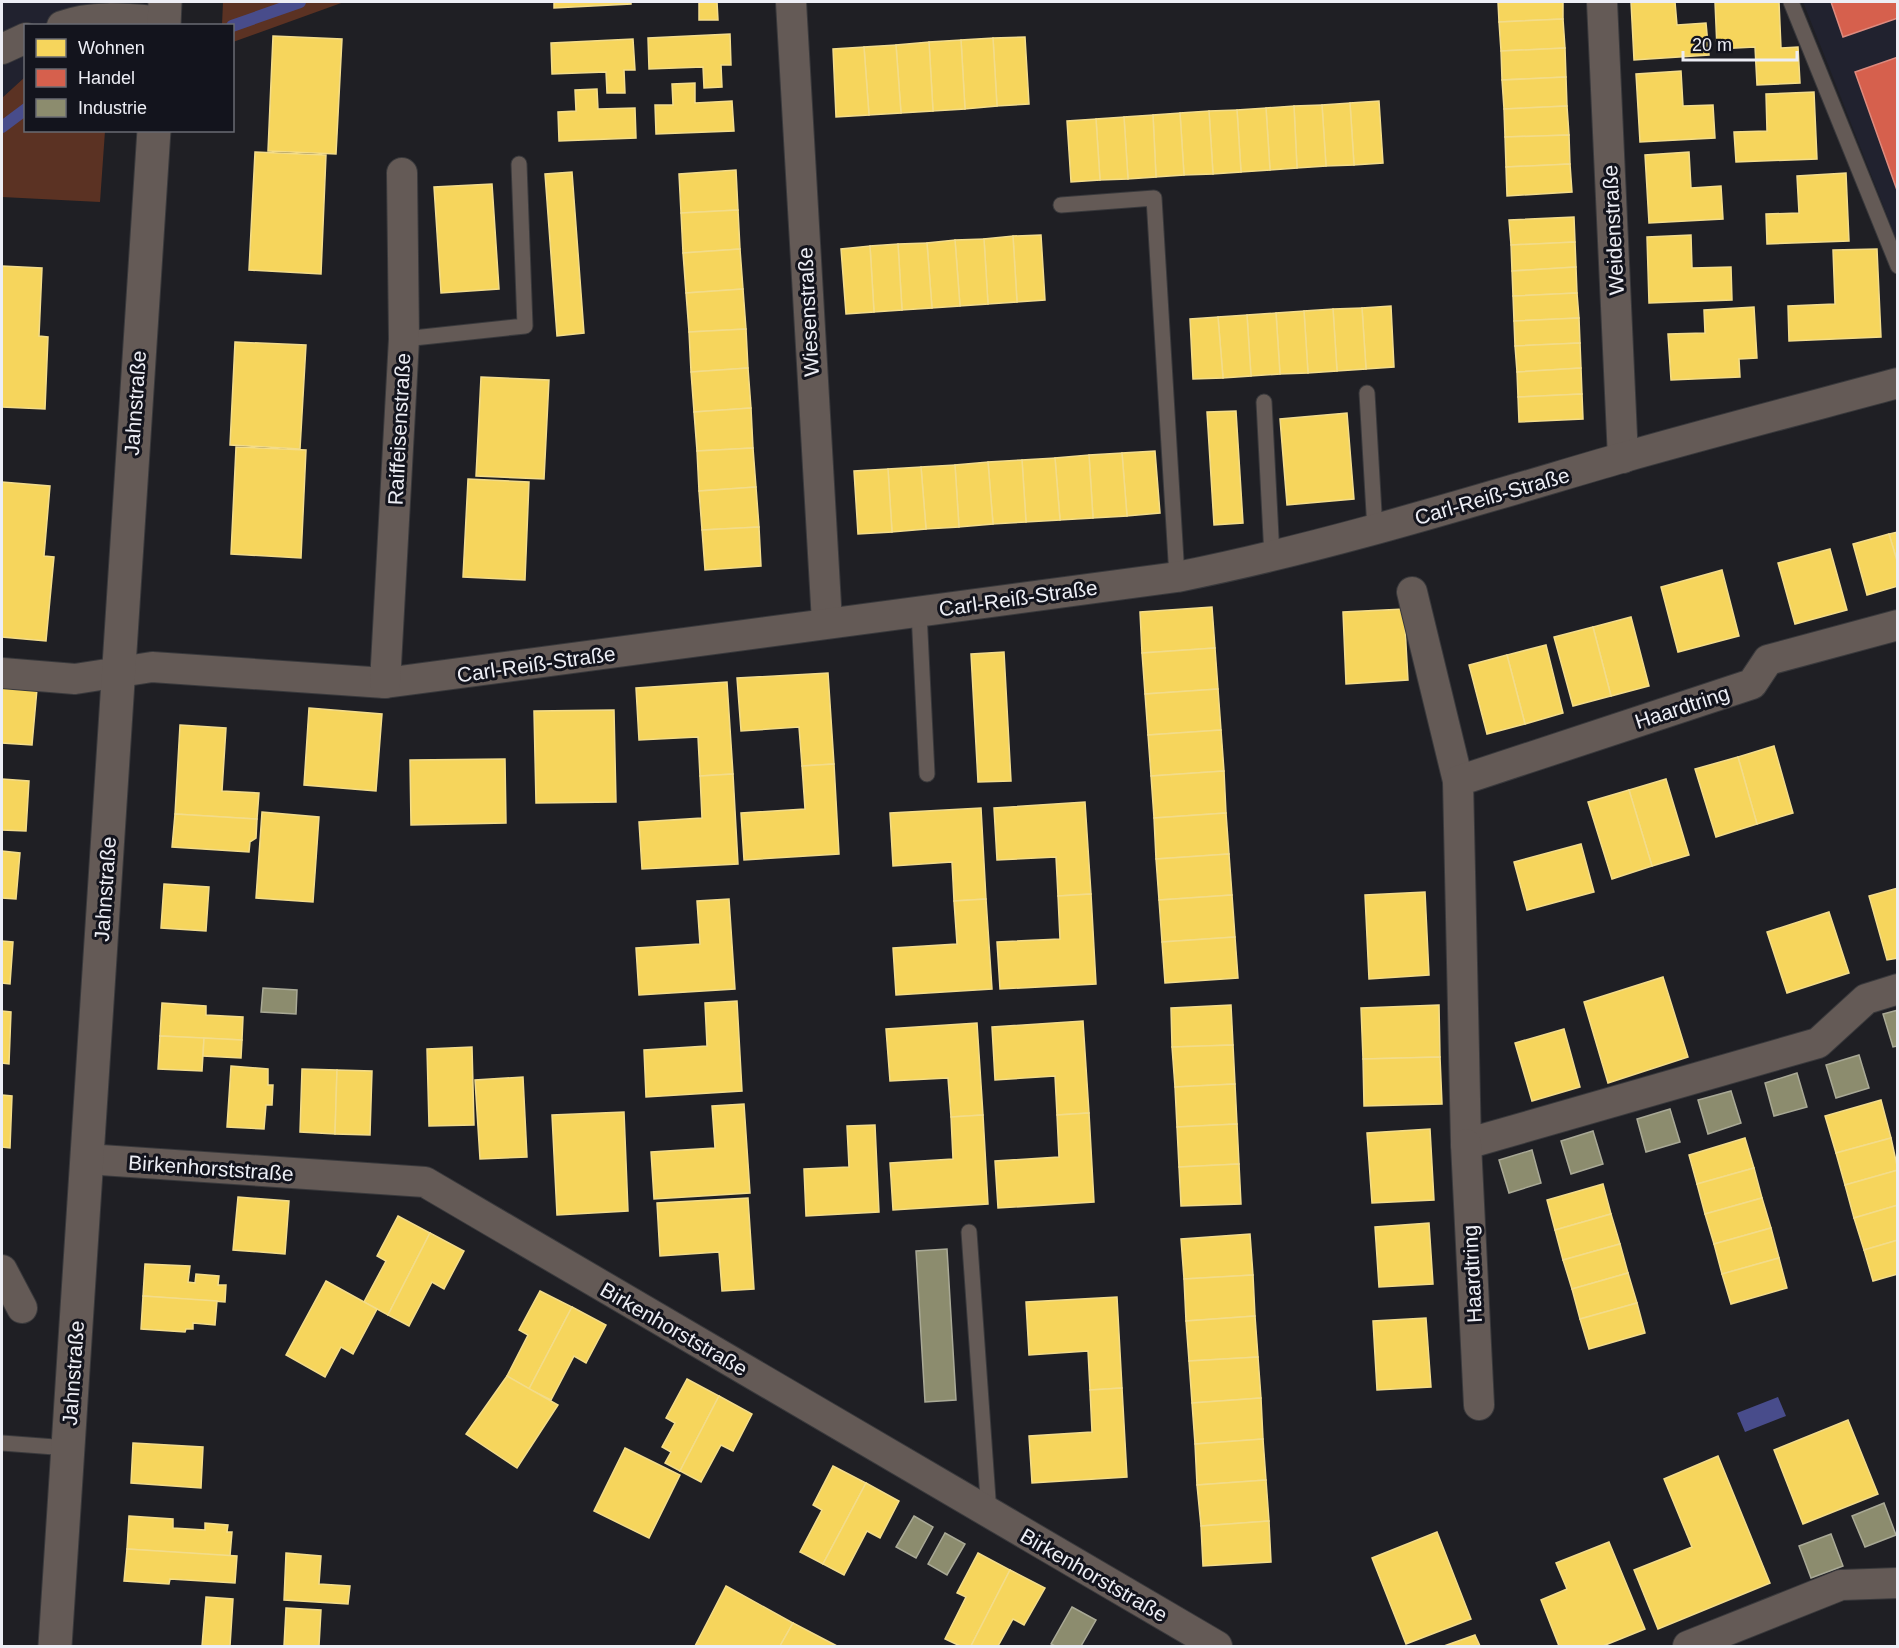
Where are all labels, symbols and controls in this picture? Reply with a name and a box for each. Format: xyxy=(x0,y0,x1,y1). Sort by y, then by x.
legend xyxy=(24,24,234,132)
scale bar xyxy=(1683,24,1797,62)
text: 20 m xyxy=(1692,35,1732,55)
text: Wohnen xyxy=(78,38,145,58)
text: Handel xyxy=(78,68,135,88)
text: Industrie xyxy=(78,98,147,118)
street label: Weidenstraße xyxy=(1598,164,1628,296)
street label: Wiesenstraße xyxy=(793,247,823,377)
street label: Jahnstraße xyxy=(120,350,150,456)
street label: Raiffeisenstraße xyxy=(384,352,414,506)
street label: Carl-Reiß-Straße xyxy=(1412,463,1572,529)
street label: Carl-Reiß-Straße xyxy=(937,575,1099,621)
street label: Carl-Reiß-Straße xyxy=(455,641,617,687)
street label: Haardtring xyxy=(1632,681,1732,733)
street label: Jahnstraße xyxy=(90,836,120,942)
street label: Birkenhorststraße xyxy=(128,1151,294,1185)
street label: Haardtring xyxy=(1458,1224,1486,1324)
street label: Birkenhorststraße xyxy=(596,1278,752,1380)
street label: Jahnstraße xyxy=(58,1320,88,1426)
street label: Birkenhorststraße xyxy=(1016,1524,1172,1626)

